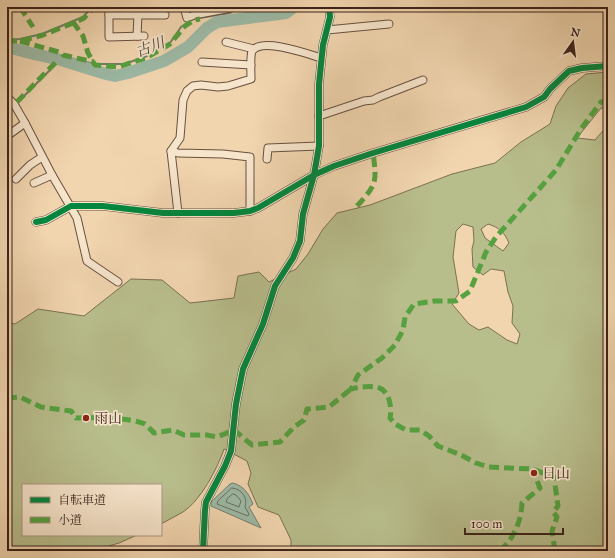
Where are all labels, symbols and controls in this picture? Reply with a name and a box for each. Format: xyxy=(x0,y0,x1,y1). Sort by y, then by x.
north arrow xyxy=(553,22,593,62)
text: N xyxy=(569,25,582,40)
water label: 古川 xyxy=(133,33,169,61)
place label: 雨山 xyxy=(94,410,122,427)
marker: 雨山 xyxy=(81,413,91,423)
place label: 日山 xyxy=(542,465,570,482)
marker: 日山 xyxy=(529,468,539,478)
legend xyxy=(22,484,162,536)
text: 自転車道 xyxy=(58,493,106,507)
scale bar xyxy=(465,510,563,536)
text: 小道 xyxy=(58,513,82,527)
text: 100 m xyxy=(471,517,502,531)

